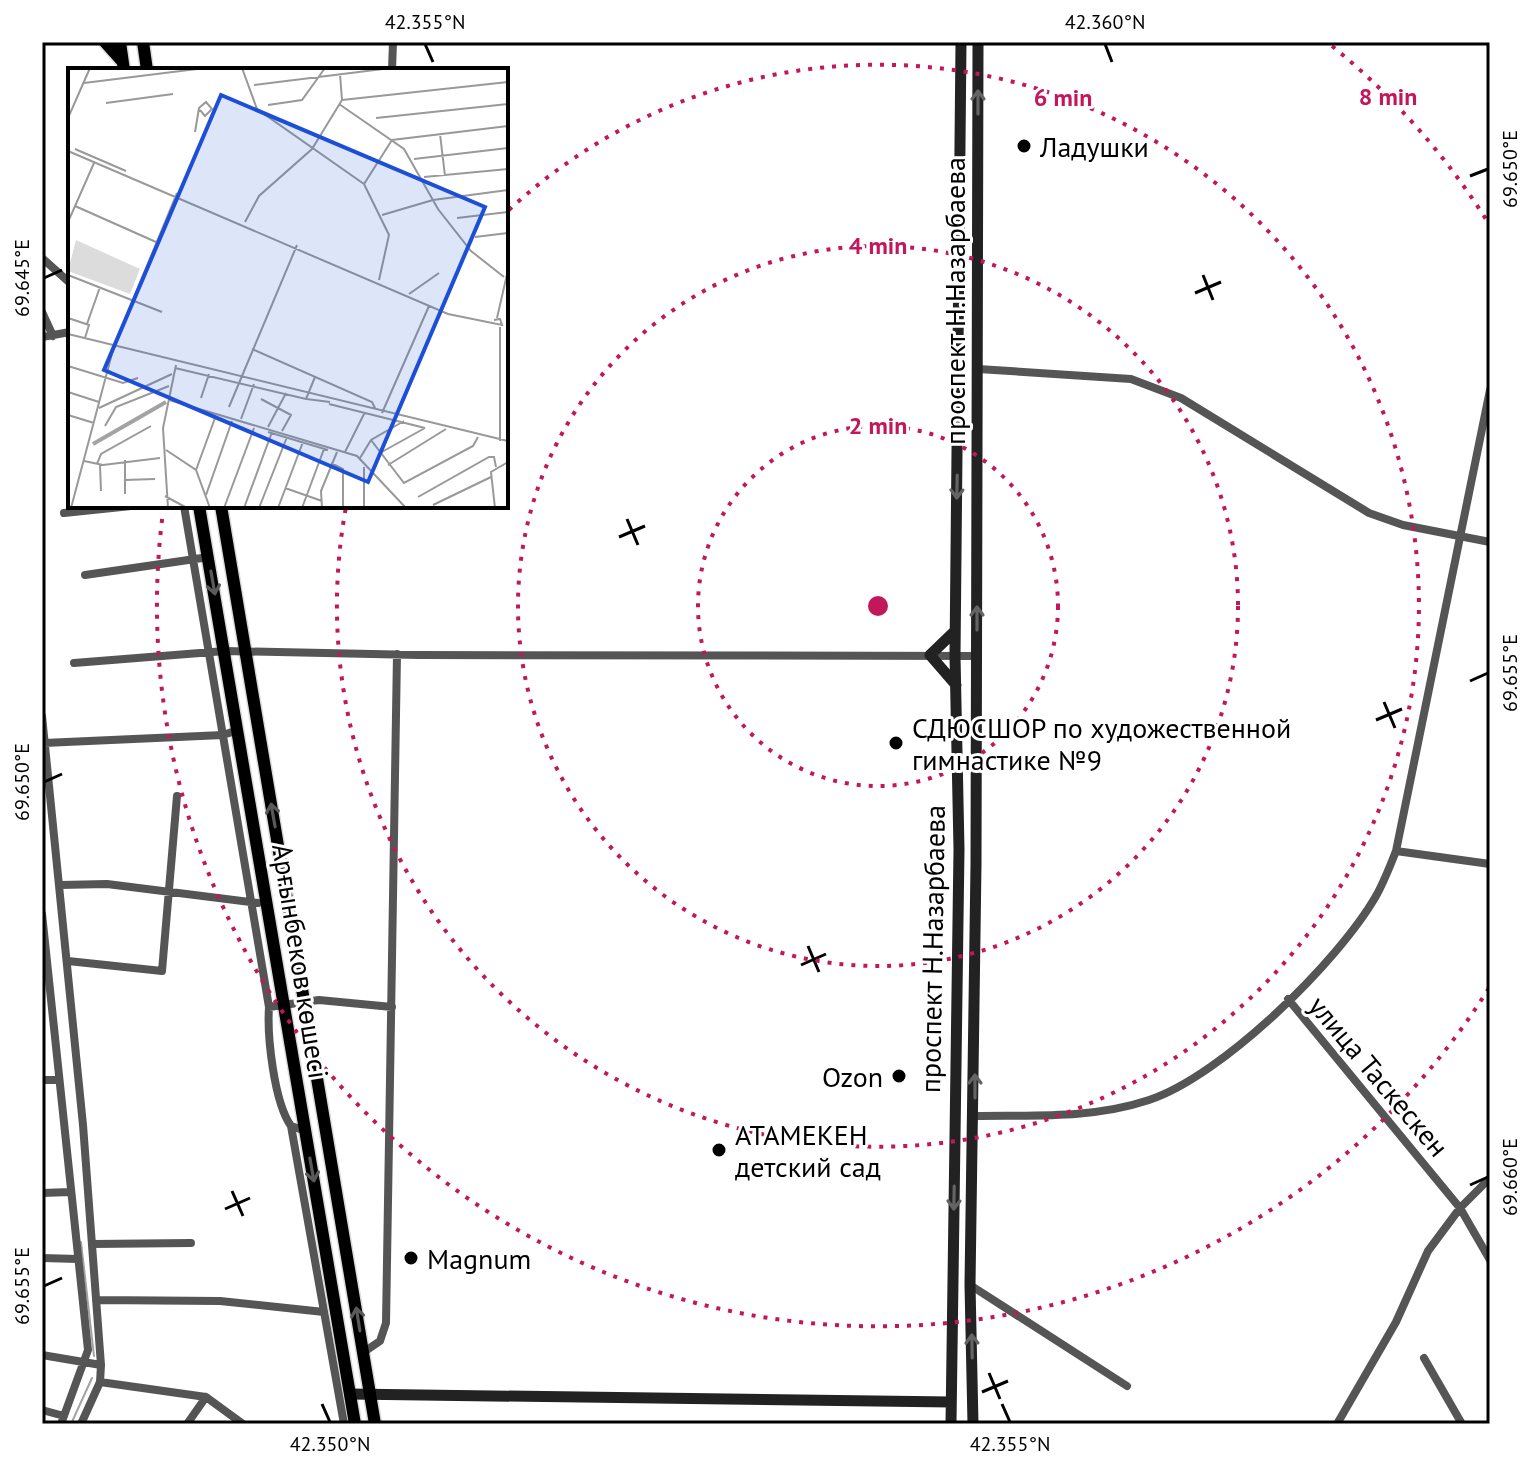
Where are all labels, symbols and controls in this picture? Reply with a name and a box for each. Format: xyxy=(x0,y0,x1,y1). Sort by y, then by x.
text: 42.355°N xyxy=(385,9,465,35)
text: 42.360°N xyxy=(1065,9,1145,35)
inset map xyxy=(68,68,508,508)
text: 8 min xyxy=(1359,81,1417,112)
text: 6 min xyxy=(1034,82,1092,113)
one-way arrow xyxy=(970,89,986,116)
place label: Ладушки xyxy=(1039,128,1149,165)
text: 69.650°E xyxy=(1497,130,1523,208)
marker: Ладушки xyxy=(1015,137,1033,155)
street label: проспект Н.Назарбаева xyxy=(936,157,973,445)
text: 4 min xyxy=(849,230,907,261)
text: 69.645°E xyxy=(9,239,35,317)
text: 2 min xyxy=(849,410,907,441)
one-way arrow xyxy=(949,473,965,500)
one-way arrow xyxy=(207,569,222,595)
centre of rings xyxy=(864,592,892,620)
one-way arrow xyxy=(969,605,985,632)
text: 69.655°E xyxy=(1497,634,1523,712)
place label: СДЮСШОР по художественной гимнастике №9 xyxy=(912,709,1291,778)
marker: СДЮСШОР по художественной гимнастике №9 xyxy=(887,734,905,752)
text: 69.650°E xyxy=(9,743,35,821)
one-way arrow xyxy=(265,802,280,828)
street label: проспект Н.Назарбаева xyxy=(911,805,953,1093)
street label: Арғынбеков көшесі xyxy=(264,841,338,1081)
street label: улица Таскескен xyxy=(1301,988,1457,1164)
place label: Ozon xyxy=(822,1058,883,1095)
marker: Ozon xyxy=(890,1067,908,1085)
one-way arrow xyxy=(967,1073,982,1100)
place label: АТАМЕКЕН детский сад xyxy=(735,1116,881,1185)
text: 69.660°E xyxy=(1497,1138,1523,1216)
marker: АТАМЕКЕН детский сад xyxy=(710,1141,728,1159)
one-way arrow xyxy=(305,1157,320,1183)
one-way arrow xyxy=(946,1184,961,1211)
place label: Magnum xyxy=(427,1240,531,1277)
text: 69.655°E xyxy=(9,1247,35,1325)
marker: Magnum xyxy=(402,1249,420,1267)
one-way arrow xyxy=(350,1307,365,1333)
one-way arrow xyxy=(964,1333,979,1360)
text: 42.350°N xyxy=(290,1431,370,1457)
text: 42.355°N xyxy=(970,1431,1050,1457)

